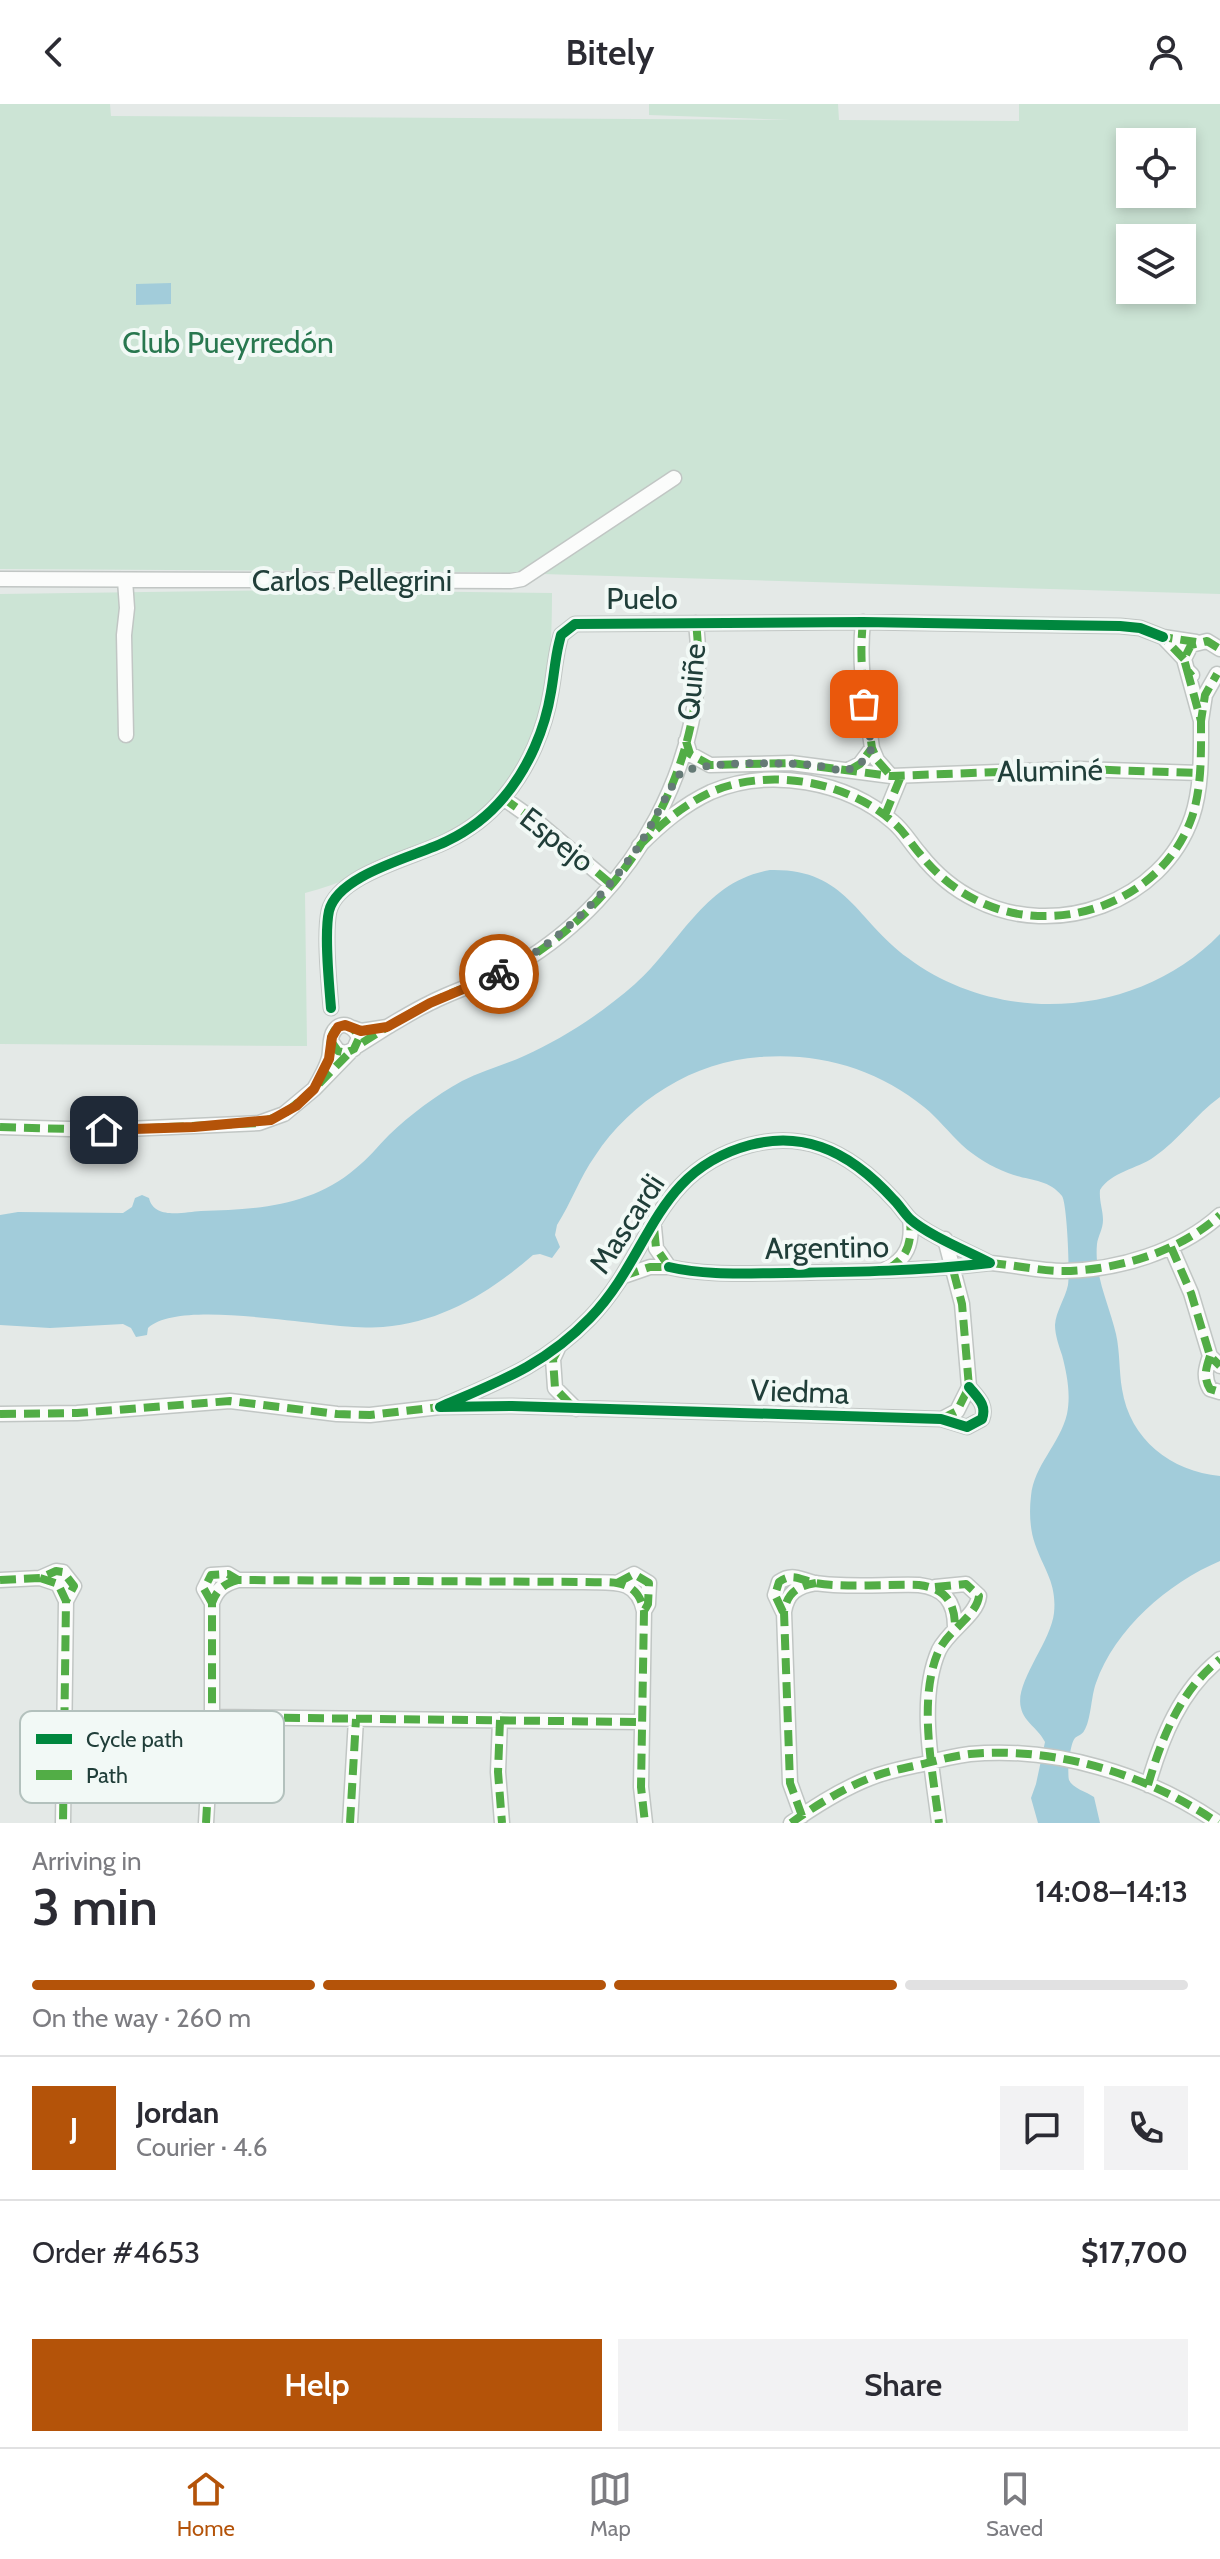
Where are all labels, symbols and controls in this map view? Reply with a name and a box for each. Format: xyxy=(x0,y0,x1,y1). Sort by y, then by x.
icon: back xyxy=(32,30,76,74)
text: Bitely xyxy=(566,30,654,74)
icon: person xyxy=(1144,30,1188,74)
map controls xyxy=(1116,128,1196,304)
button: locate xyxy=(1116,128,1196,208)
button: layers xyxy=(1116,224,1196,304)
park label: Club Pueyrredón xyxy=(122,324,334,361)
street label: Carlos Pellegrini xyxy=(252,562,452,599)
street label: Puelo xyxy=(606,580,678,617)
street label: Quiñe xyxy=(670,642,713,722)
pin xyxy=(830,670,898,738)
icon: bag xyxy=(842,682,886,726)
street label: Aluminé xyxy=(997,751,1103,790)
street label: Espejo xyxy=(513,799,602,880)
courier xyxy=(459,934,539,1014)
icon: bike xyxy=(477,952,521,996)
pin xyxy=(70,1096,138,1164)
icon: home xyxy=(82,1108,126,1152)
street label: Mascardi xyxy=(581,1167,672,1280)
street label: Argentino xyxy=(764,1228,889,1267)
street label: Viedma xyxy=(750,1371,851,1412)
legend xyxy=(20,1711,284,1803)
text: Cycle path xyxy=(86,1726,184,1753)
text: Path xyxy=(86,1762,128,1789)
text: Arriving in xyxy=(32,1845,142,1877)
text: 14:08–14:13 xyxy=(1035,1873,1188,1910)
text: 3 min xyxy=(32,1875,158,1938)
text: On the way · 260 m xyxy=(32,2002,251,2034)
button: chat xyxy=(1000,2086,1084,2170)
button: phone xyxy=(1104,2086,1188,2170)
text: Jordan xyxy=(136,2094,219,2131)
text: J xyxy=(70,2110,78,2147)
text: Courier · 4.6 xyxy=(136,2131,268,2163)
text: Order #4653 xyxy=(32,2234,200,2271)
text: $17,700 xyxy=(1081,2234,1188,2271)
button: Help xyxy=(32,2339,602,2431)
button: Share xyxy=(618,2339,1188,2431)
tab: Home xyxy=(177,2467,235,2542)
tab: Map xyxy=(588,2467,632,2542)
tab: Saved xyxy=(986,2467,1043,2542)

